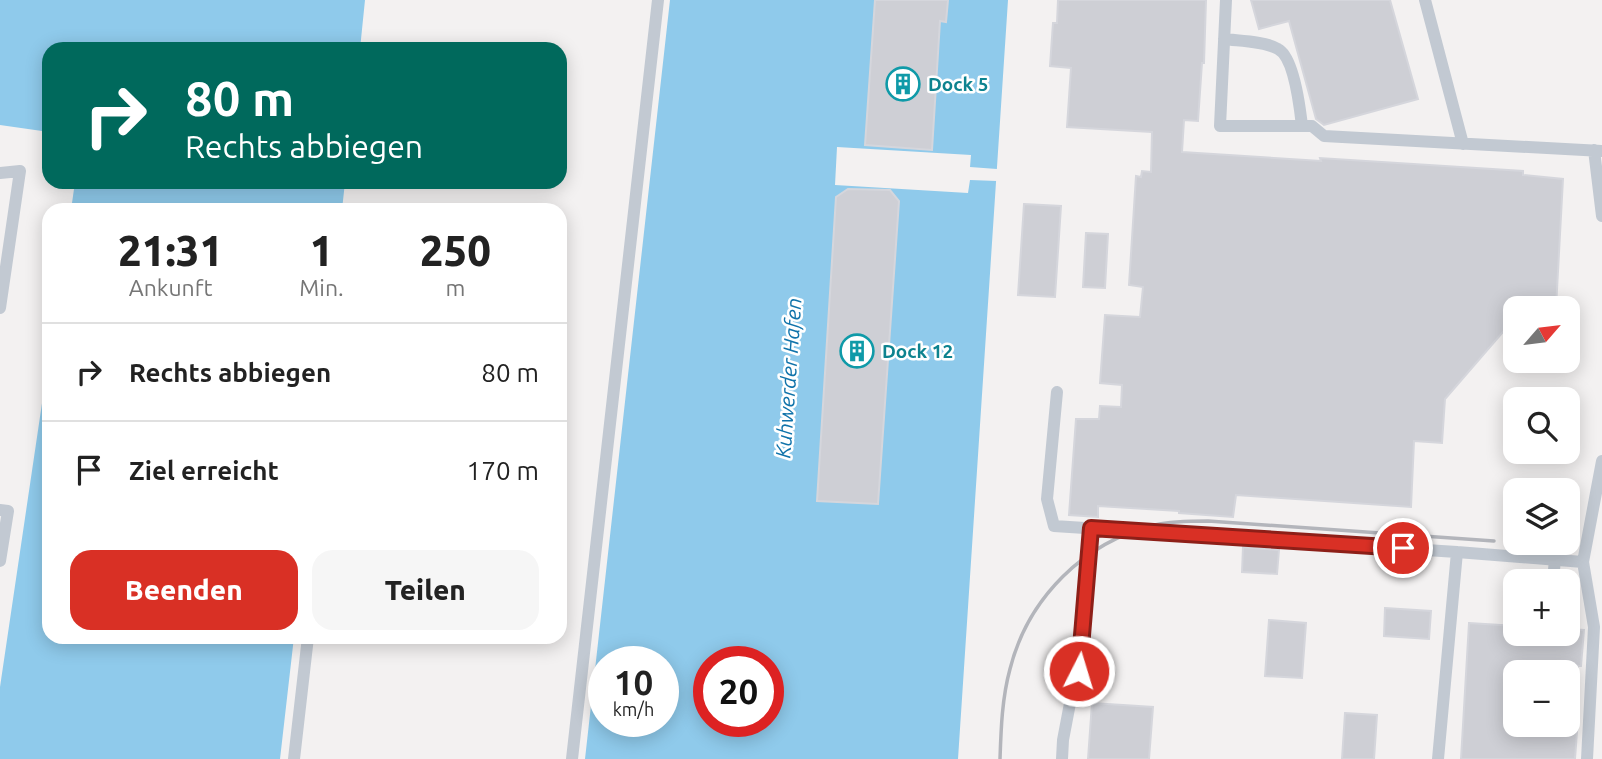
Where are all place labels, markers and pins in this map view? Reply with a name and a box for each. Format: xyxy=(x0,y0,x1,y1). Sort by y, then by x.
building icon: Dock 5 xyxy=(884,65,922,103)
place label: Dock 5 xyxy=(928,73,989,95)
building icon: Dock 12 xyxy=(838,332,876,370)
place label: Dock 12 xyxy=(882,340,953,362)
pin xyxy=(1373,518,1433,578)

